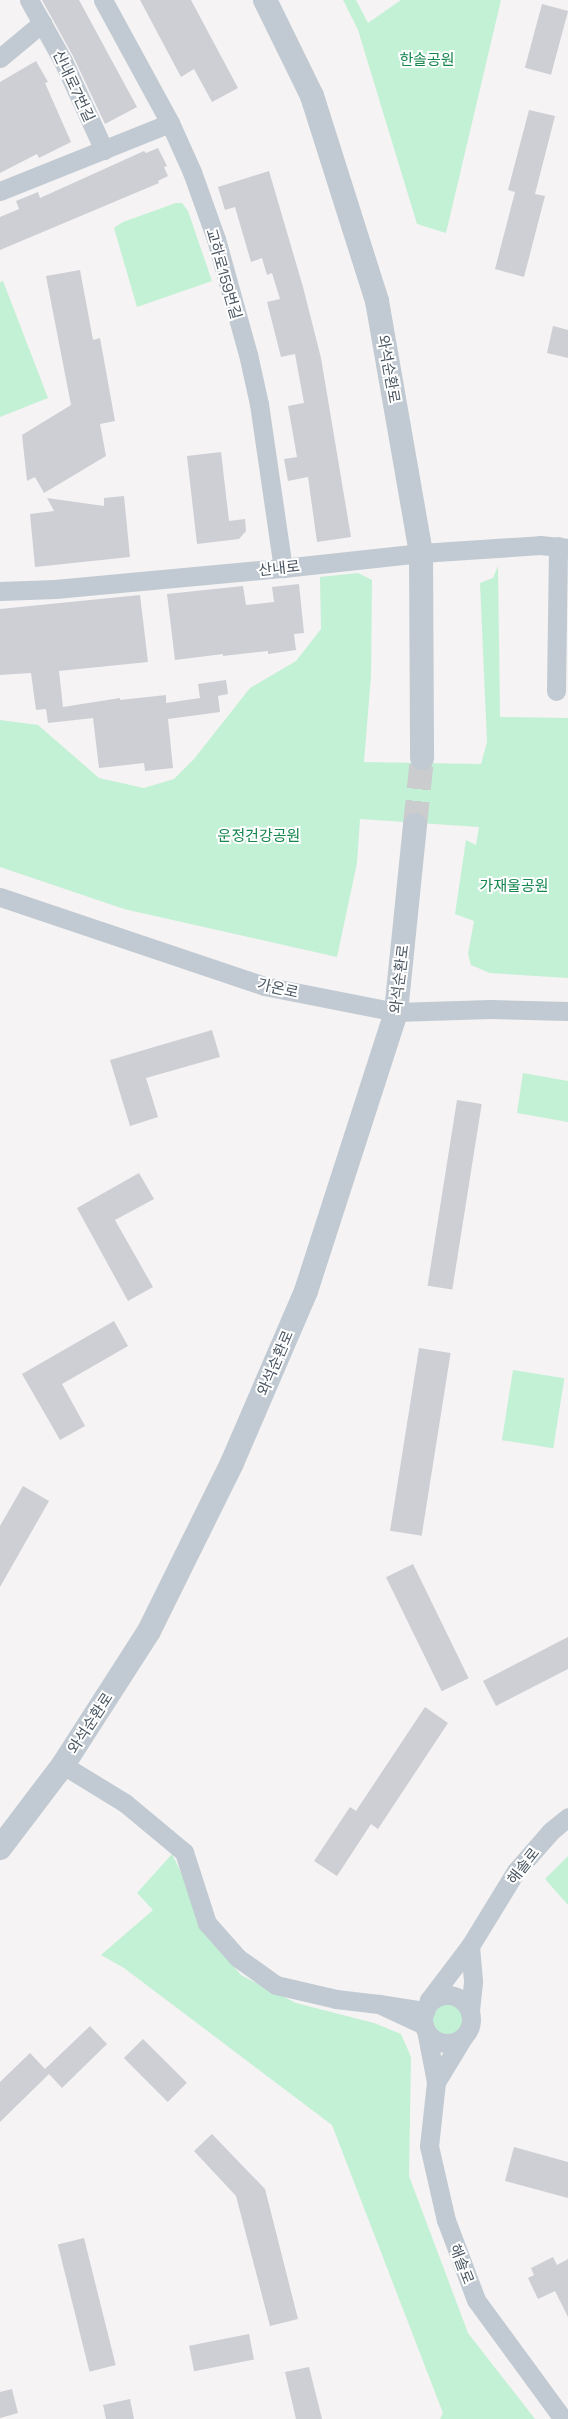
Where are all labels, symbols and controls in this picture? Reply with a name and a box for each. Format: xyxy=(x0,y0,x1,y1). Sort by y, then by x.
street label: 산내로7번길 xyxy=(49,47,99,125)
park label: 한솔공원 xyxy=(399,51,455,69)
street label: 교하로159번길 xyxy=(202,227,246,321)
street label: 와석순환로 xyxy=(374,333,404,405)
street label: 산내로 xyxy=(257,557,301,579)
park label: 운정건강공원 xyxy=(218,827,300,845)
park label: 가재울공원 xyxy=(480,877,548,895)
street label: 와석순환로 xyxy=(386,944,412,1014)
street label: 가온로 xyxy=(256,975,300,1001)
street label: 와석순환로 xyxy=(253,1328,297,1398)
street label: 와석순환로 xyxy=(64,1689,116,1757)
street label: 해솔로 xyxy=(503,1844,543,1888)
street label: 해솔로 xyxy=(446,2241,478,2287)

